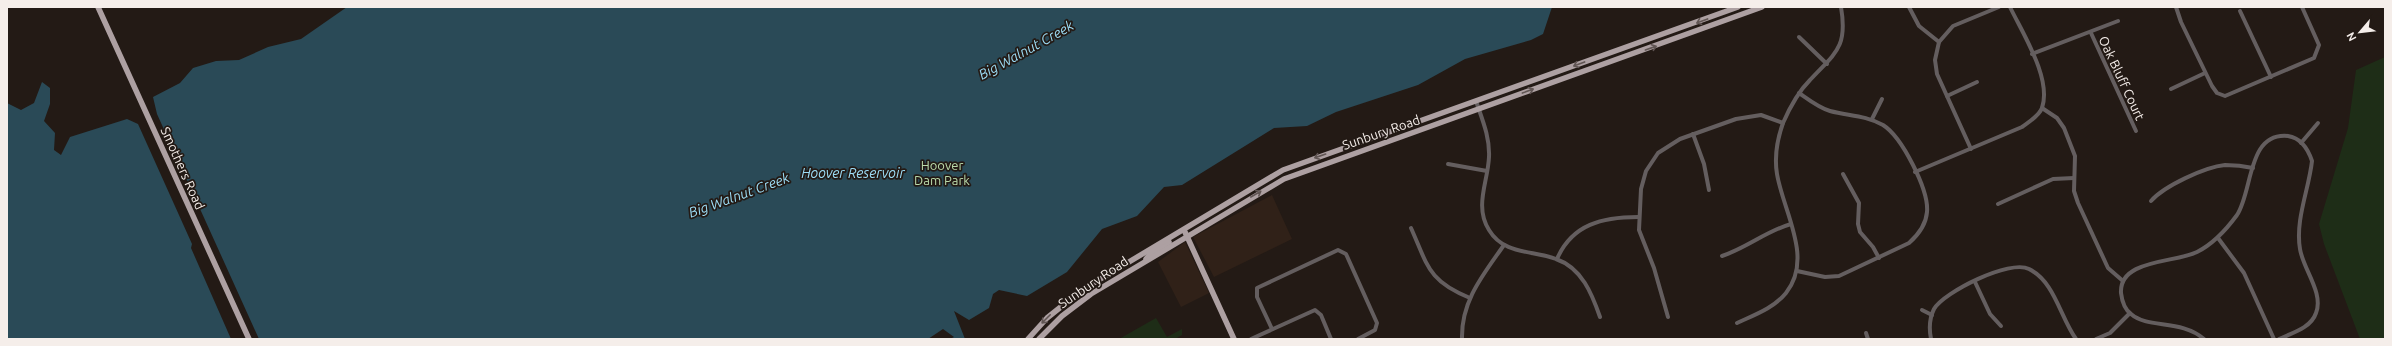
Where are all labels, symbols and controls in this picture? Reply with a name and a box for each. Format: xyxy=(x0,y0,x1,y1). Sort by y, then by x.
north arrow xyxy=(2340,12,2380,52)
water label: Big Walnut Creek xyxy=(976,17,1077,83)
one-way arrow xyxy=(1696,17,1708,25)
text: N xyxy=(2344,30,2358,43)
street label: Oak Bluff Court xyxy=(2096,34,2148,122)
one-way arrow xyxy=(1645,44,1657,52)
one-way arrow xyxy=(1573,61,1586,68)
one-way arrow xyxy=(1522,87,1535,94)
street label: Sunbury Road xyxy=(1340,112,1422,152)
street label: Smothers Road xyxy=(159,125,207,211)
one-way arrow xyxy=(1314,153,1327,160)
park label: Hoover Dam Park xyxy=(914,158,970,187)
water label: Hoover Reservoir xyxy=(801,165,905,181)
water label: Big Walnut Creek xyxy=(686,169,792,221)
one-way arrow xyxy=(1250,190,1262,198)
street label: Sunbury Road xyxy=(1055,254,1131,310)
one-way arrow xyxy=(1041,314,1051,324)

